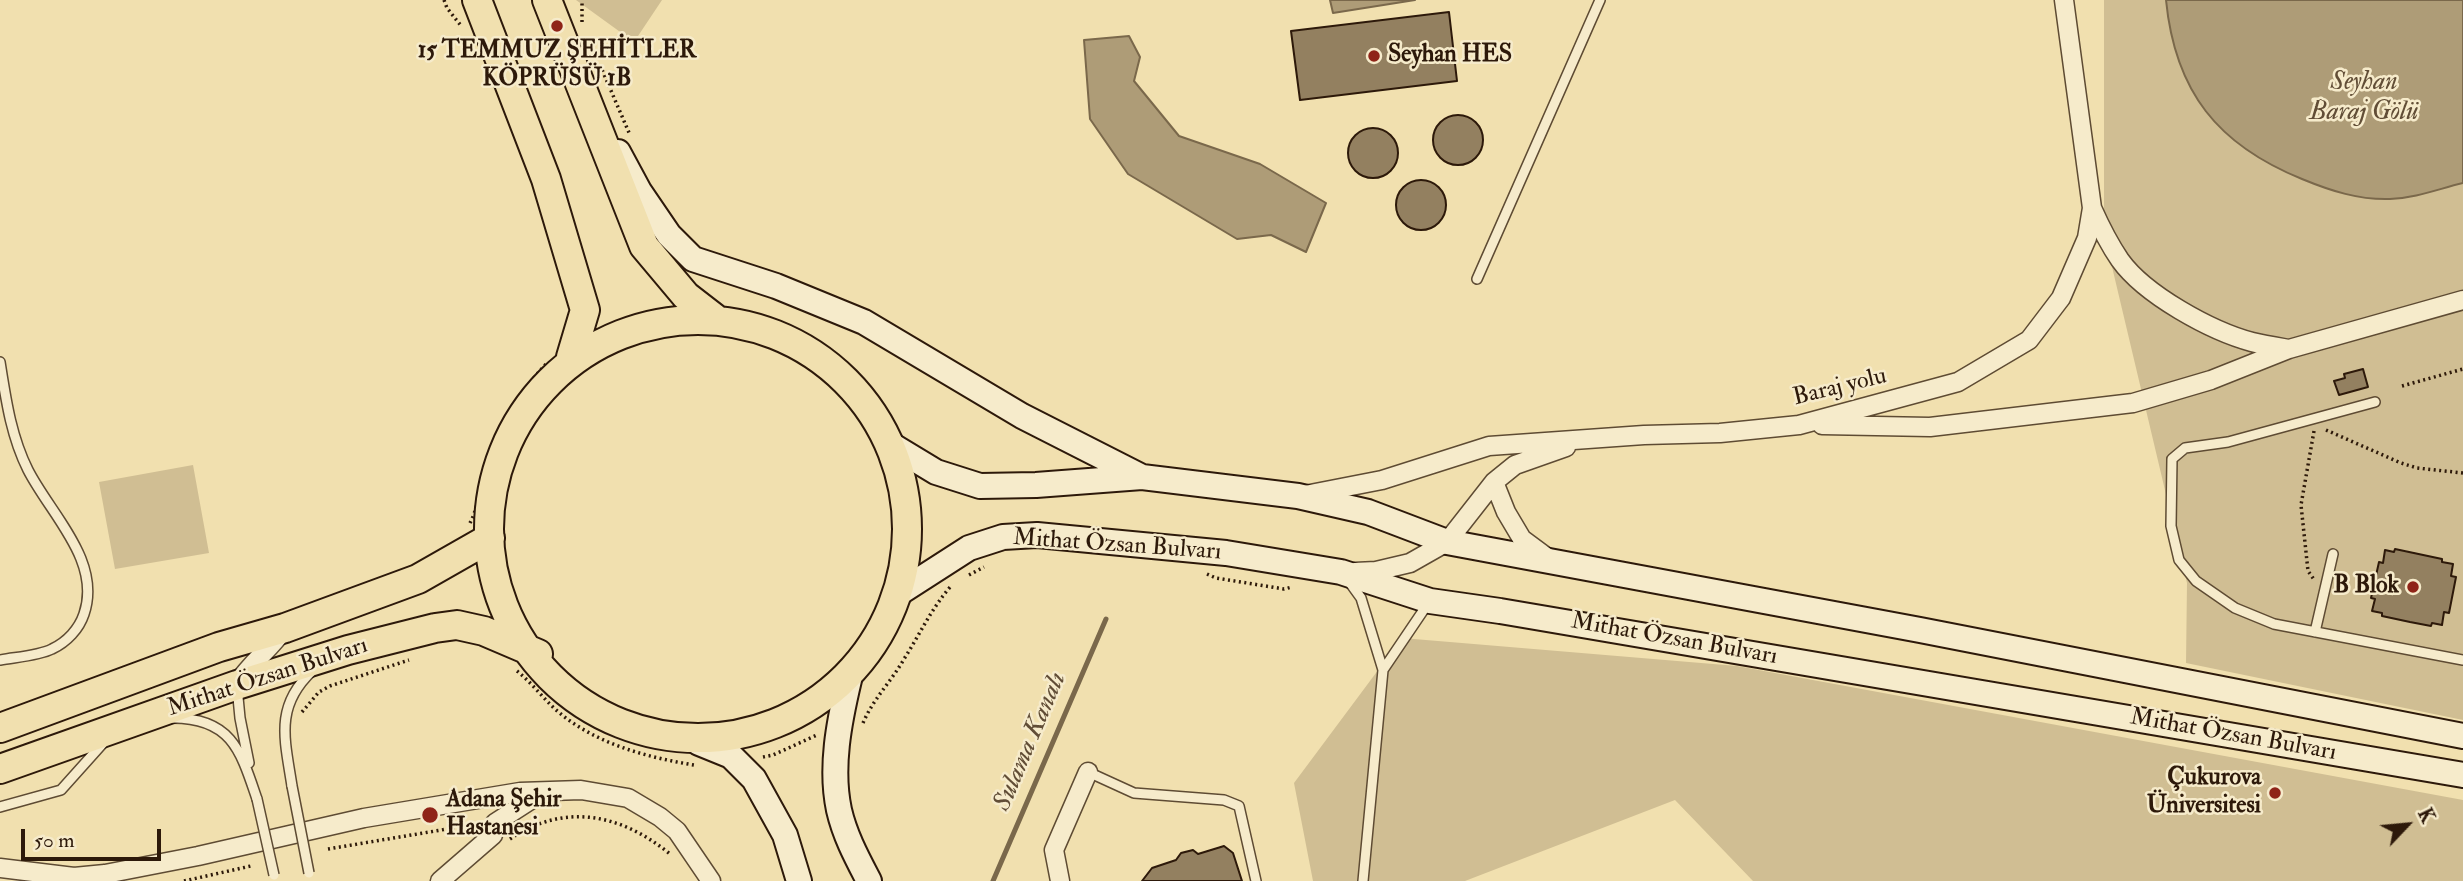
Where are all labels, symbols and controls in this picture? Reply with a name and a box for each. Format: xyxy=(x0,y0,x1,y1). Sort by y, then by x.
marker: 15 TEMMUZ ŞEHİTLER KÖPRÜSÜ 1B xyxy=(549,18,565,34)
place label: 15 TEMMUZ ŞEHİTLER KÖPRÜSÜ 1B xyxy=(418,38,696,94)
place label: Seyhan HES xyxy=(1388,42,1512,70)
marker: Seyhan HES xyxy=(1366,48,1382,64)
water label: Seyhan Baraj Gölü xyxy=(2310,67,2418,128)
street label: Baraj yolu xyxy=(1790,362,1890,414)
street label: Mithat Özsan Bulvarı xyxy=(1012,524,1222,568)
place label: B Blok xyxy=(2334,573,2399,601)
marker: B Blok xyxy=(2405,579,2421,595)
street label: Mithat Özsan Bulvarı xyxy=(1569,608,1779,672)
street label: Mithat Özsan Bulvarı xyxy=(164,632,372,724)
water label: Sulama Kanalı xyxy=(988,668,1074,816)
street label: Mithat Özsan Bulvarı xyxy=(2128,704,2338,768)
place label: Çukurova Üniversitesi xyxy=(2147,765,2261,821)
marker: Çukurova Üniversitesi xyxy=(2267,785,2283,801)
place label: Adana Şehir Hastanesi xyxy=(446,787,562,843)
north arrow xyxy=(2372,790,2442,860)
marker: Adana Şehir Hastanesi xyxy=(420,805,440,825)
text: K xyxy=(2412,805,2440,827)
scale bar xyxy=(24,814,164,858)
text: 50 m xyxy=(34,827,75,854)

